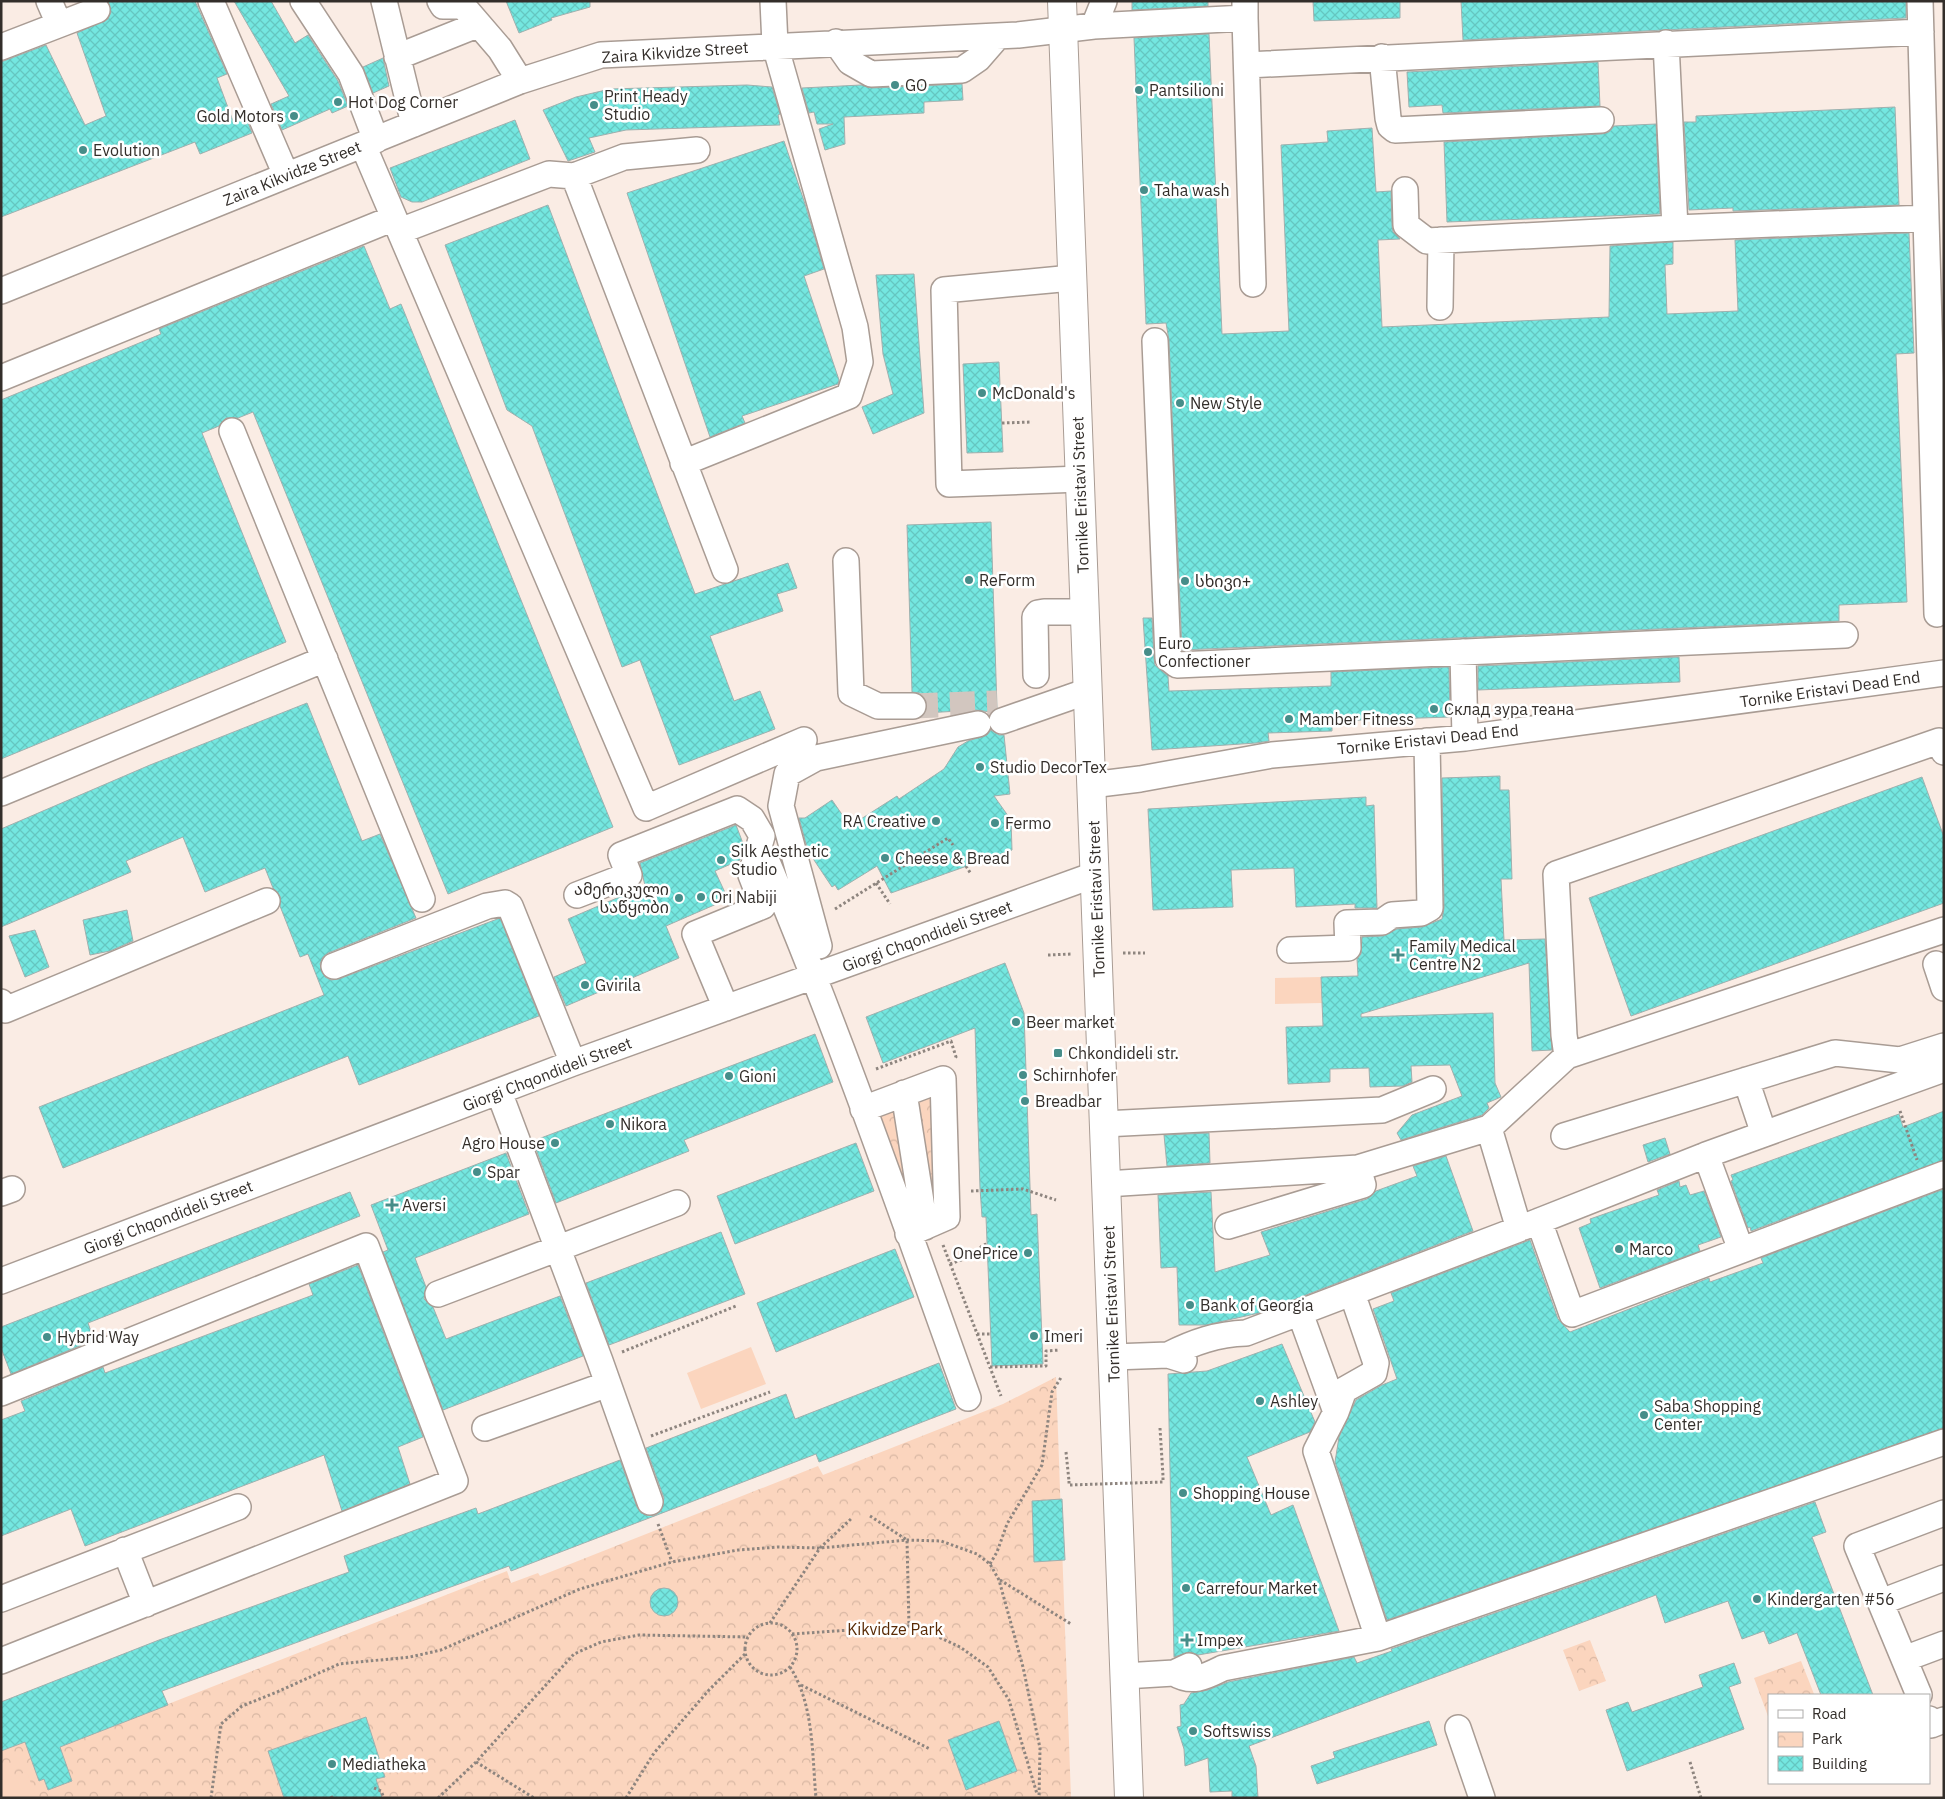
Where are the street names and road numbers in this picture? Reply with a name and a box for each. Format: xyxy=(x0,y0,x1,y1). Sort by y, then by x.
street label: Zaira Kikvidze Street xyxy=(601,37,749,67)
street label: Zaira Kikvidze Street xyxy=(220,136,364,210)
street label: Tornike Eristavi Street xyxy=(1067,416,1093,574)
street label: Tornike Eristavi Dead End xyxy=(1738,666,1922,712)
street label: Tornike Eristavi Dead End xyxy=(1336,720,1520,758)
street label: Tornike Eristavi Street xyxy=(1083,820,1109,978)
street label: Giorgi Chqondideli Street xyxy=(839,896,1015,976)
street label: Giorgi Chqondideli Street xyxy=(460,1032,634,1116)
street label: Giorgi Chqondideli Street xyxy=(81,1175,255,1259)
street label: Tornike Eristavi Street xyxy=(1098,1225,1124,1383)

